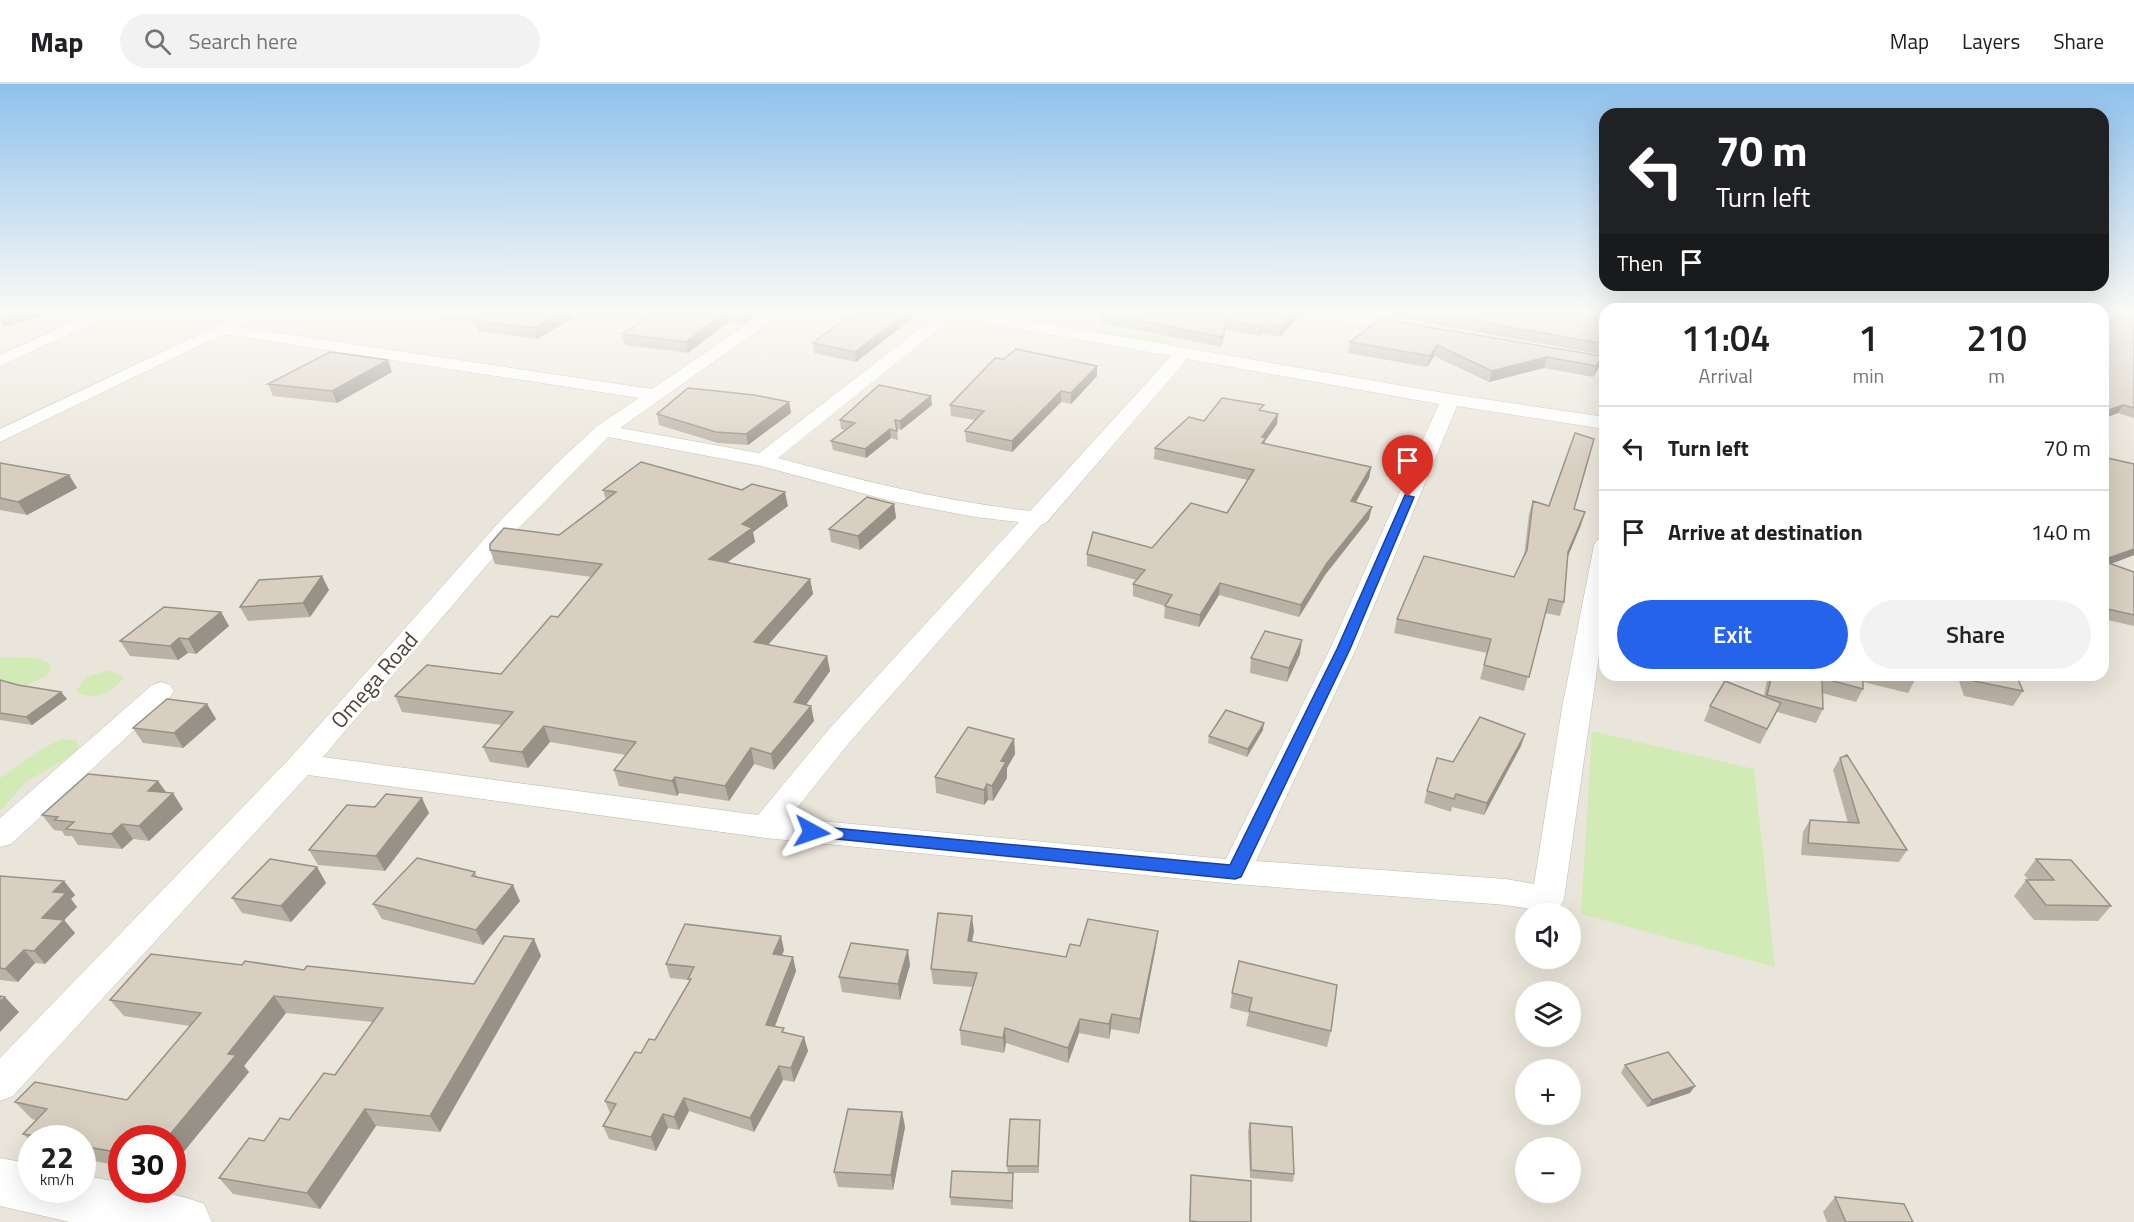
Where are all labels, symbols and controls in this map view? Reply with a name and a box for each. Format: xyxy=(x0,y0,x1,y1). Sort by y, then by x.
search box xyxy=(120,14,540,68)
text: Map xyxy=(30,20,84,63)
text: Search here xyxy=(189,24,298,58)
icon: search xyxy=(141,25,174,58)
text: Map xyxy=(1890,25,1929,57)
text: Layers xyxy=(1962,25,2020,57)
text: Share xyxy=(2053,25,2104,57)
text: 70 m xyxy=(1716,118,1808,182)
icon: left xyxy=(1617,132,1695,210)
text: Turn left xyxy=(1716,176,1810,217)
text: Then xyxy=(1617,246,1663,280)
icon: arrive xyxy=(1675,246,1708,279)
text: 11:04 xyxy=(1681,310,1770,365)
text: 1 xyxy=(1858,310,1878,365)
text: 210 xyxy=(1966,310,2027,365)
text: Arrival xyxy=(1699,360,1753,391)
text: min xyxy=(1852,360,1884,391)
text: m xyxy=(1988,360,2005,391)
text: Turn left xyxy=(1668,431,1749,465)
text: 70 m xyxy=(2043,431,2091,465)
icon: left xyxy=(1617,432,1650,465)
pin xyxy=(1382,435,1433,497)
icon: arrive xyxy=(1391,444,1424,477)
text: Arrive at destination xyxy=(1668,515,1863,549)
text: 140 m xyxy=(2031,515,2091,549)
icon: arrive xyxy=(1617,516,1650,549)
button: Exit xyxy=(1617,600,1848,669)
button: Share xyxy=(1860,600,2091,669)
street label: Omega Road xyxy=(322,624,426,736)
position arrow xyxy=(780,800,844,864)
map controls xyxy=(1515,903,1581,1203)
button: sound xyxy=(1515,903,1581,969)
button: layers xyxy=(1515,981,1581,1047)
button: + xyxy=(1515,1059,1581,1125)
speed limit sign: 30 xyxy=(108,1125,186,1203)
text: 22 xyxy=(40,1134,74,1180)
button: − xyxy=(1515,1137,1581,1203)
text: km/h xyxy=(40,1168,74,1191)

